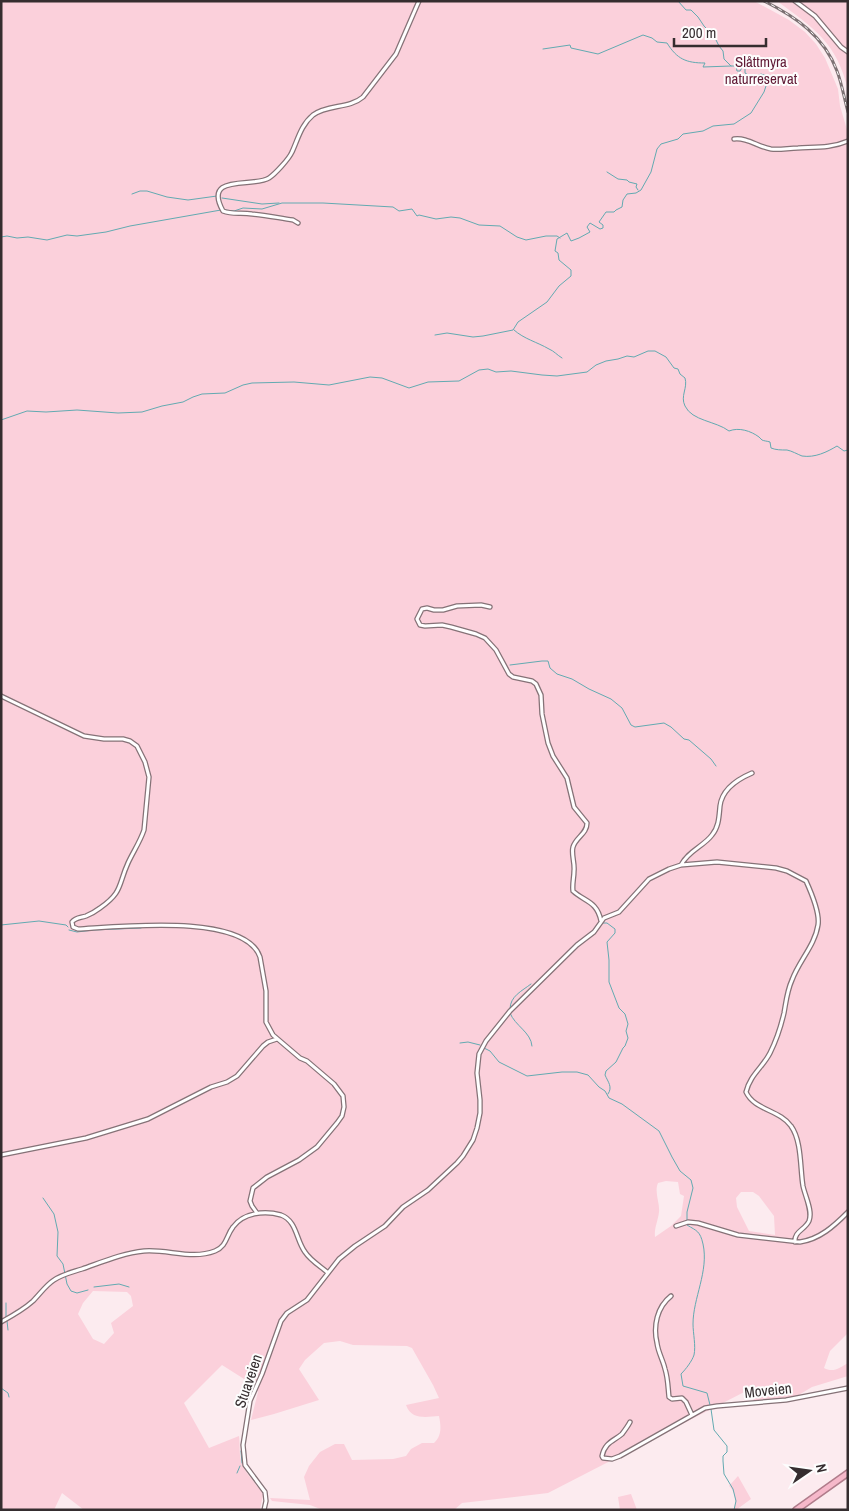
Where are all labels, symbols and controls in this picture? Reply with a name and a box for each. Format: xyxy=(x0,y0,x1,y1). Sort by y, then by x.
scale bar xyxy=(674,15,766,47)
text: 200 m xyxy=(682,22,716,43)
park label: Slåttmyra naturreservat xyxy=(725,51,798,89)
street label: Stuaveien xyxy=(229,1351,267,1411)
street label: Moveien xyxy=(743,1377,793,1403)
north arrow xyxy=(784,1446,834,1496)
text: N xyxy=(812,1462,831,1474)

